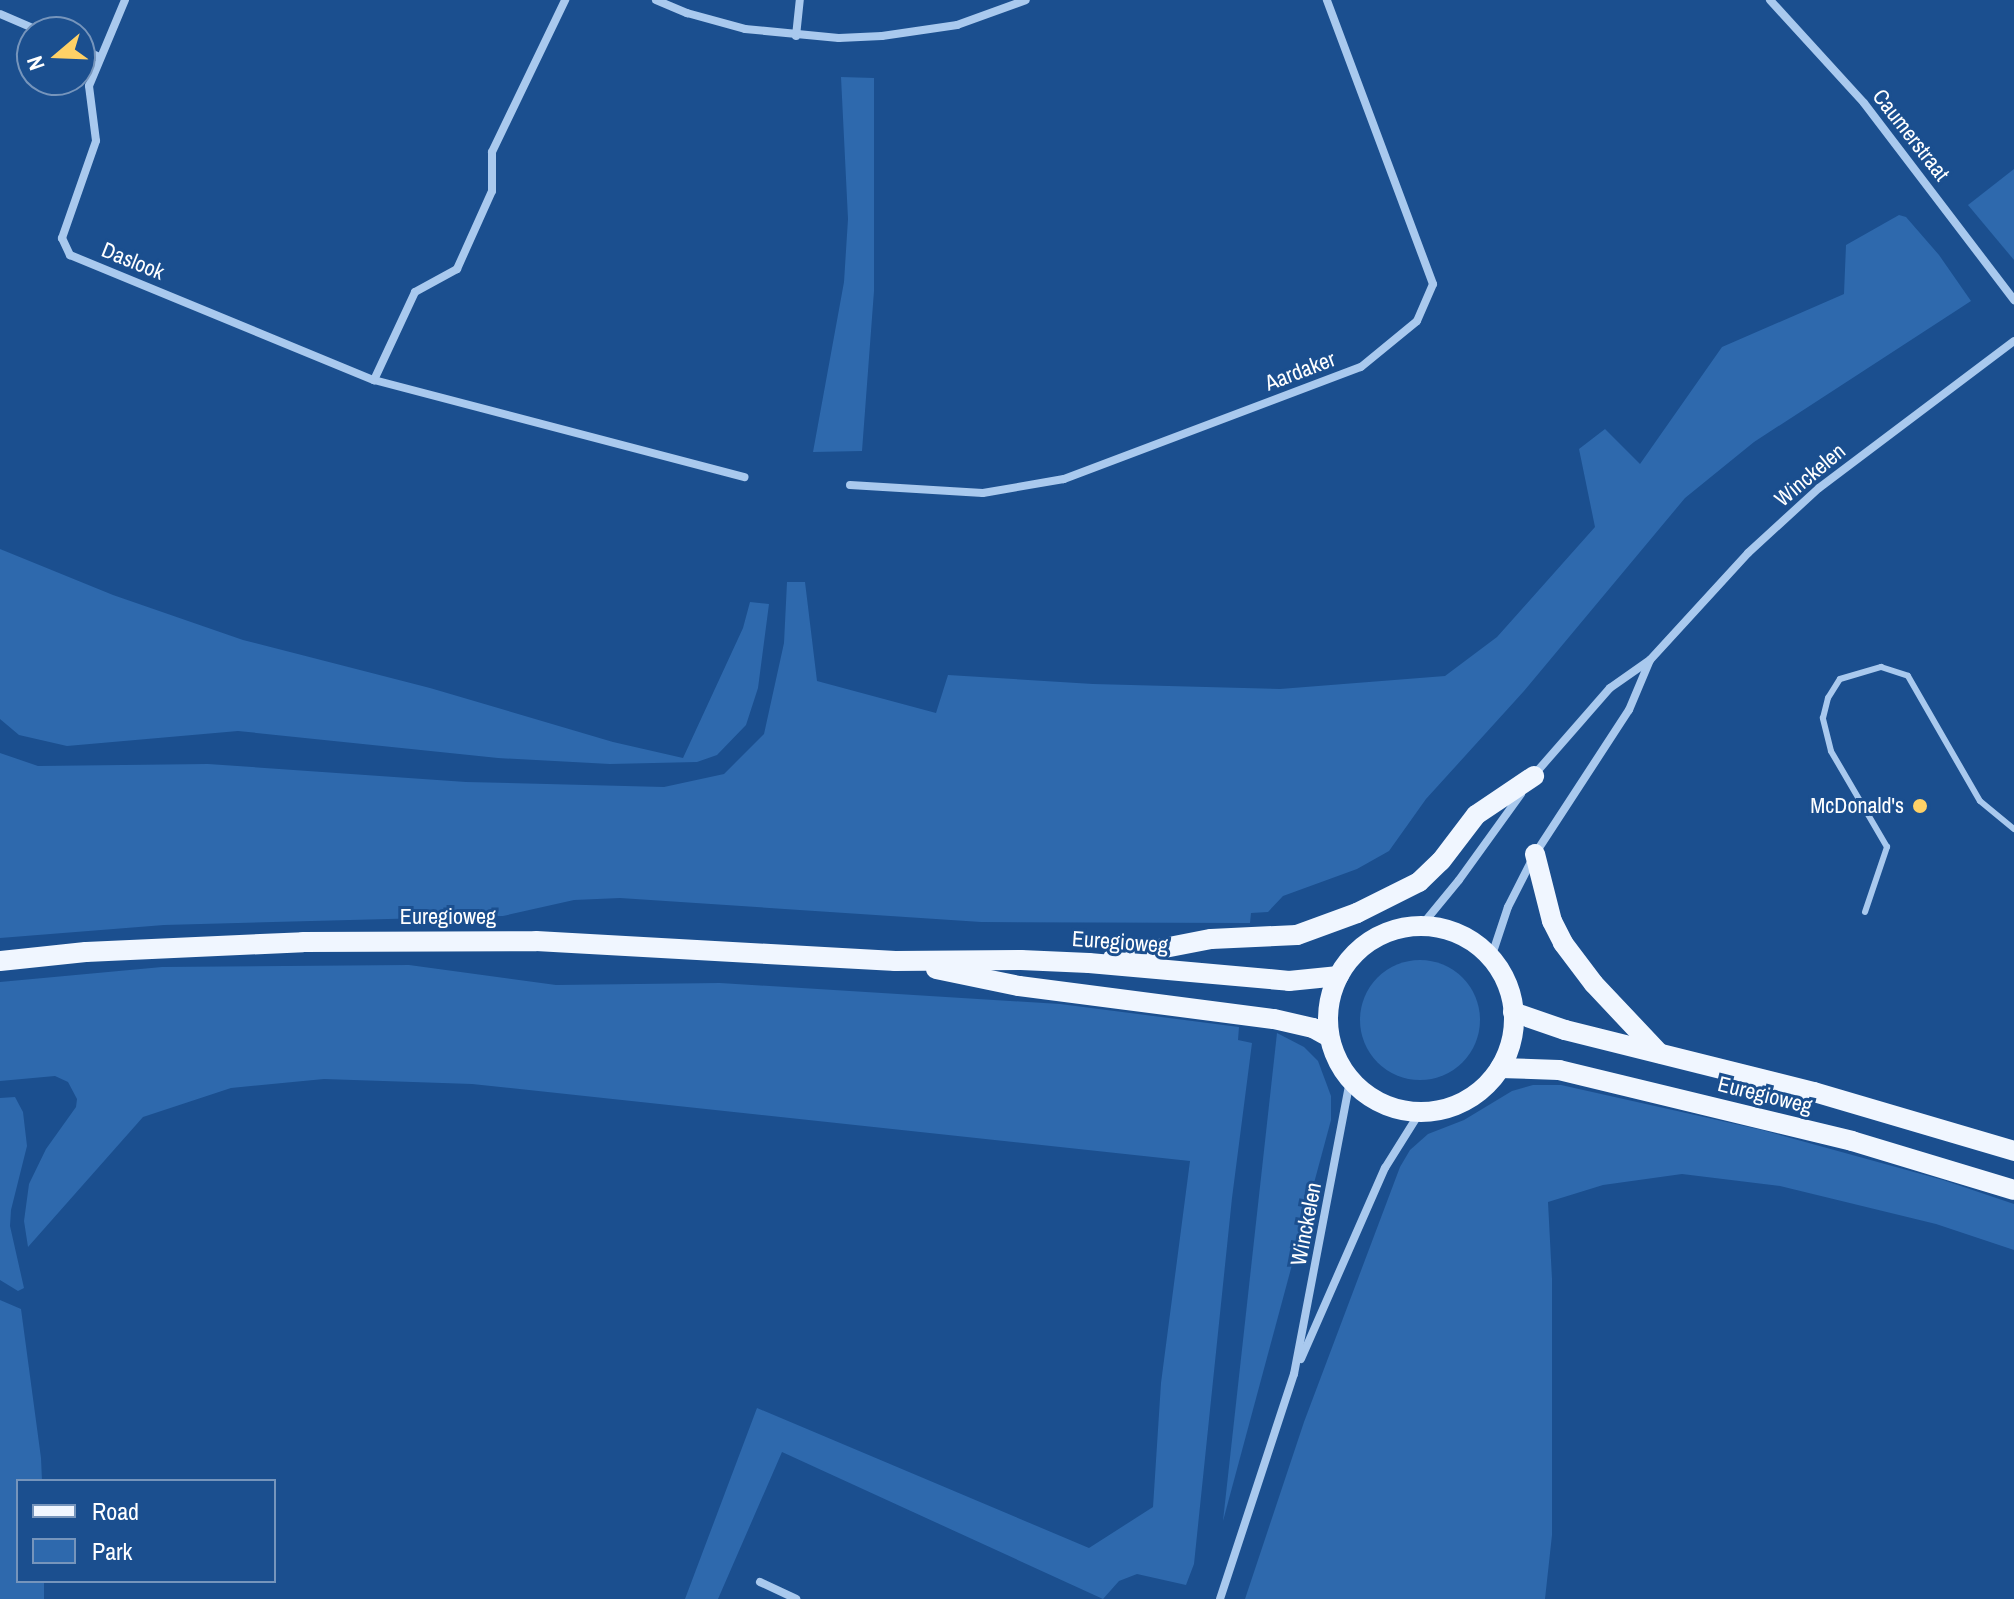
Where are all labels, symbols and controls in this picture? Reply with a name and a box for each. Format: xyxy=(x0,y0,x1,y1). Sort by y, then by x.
north arrow xyxy=(16,16,96,96)
text: N xyxy=(19,52,52,74)
street label: Caumerstraat xyxy=(1867,84,1955,186)
street label: Daslook xyxy=(98,237,168,285)
street label: Aardaker xyxy=(1261,346,1339,396)
street label: Winckelen xyxy=(1769,438,1851,512)
place label: McDonald's xyxy=(1810,793,1904,819)
marker: McDonald's xyxy=(1911,797,1929,815)
street label: Euregioweg xyxy=(400,904,496,930)
street label: Euregioweg xyxy=(1071,925,1169,959)
street label: Euregioweg xyxy=(1715,1071,1815,1119)
street label: Winckelen xyxy=(1285,1180,1327,1268)
legend xyxy=(16,1479,276,1583)
text: Road xyxy=(92,1495,139,1527)
text: Park xyxy=(92,1535,132,1567)

